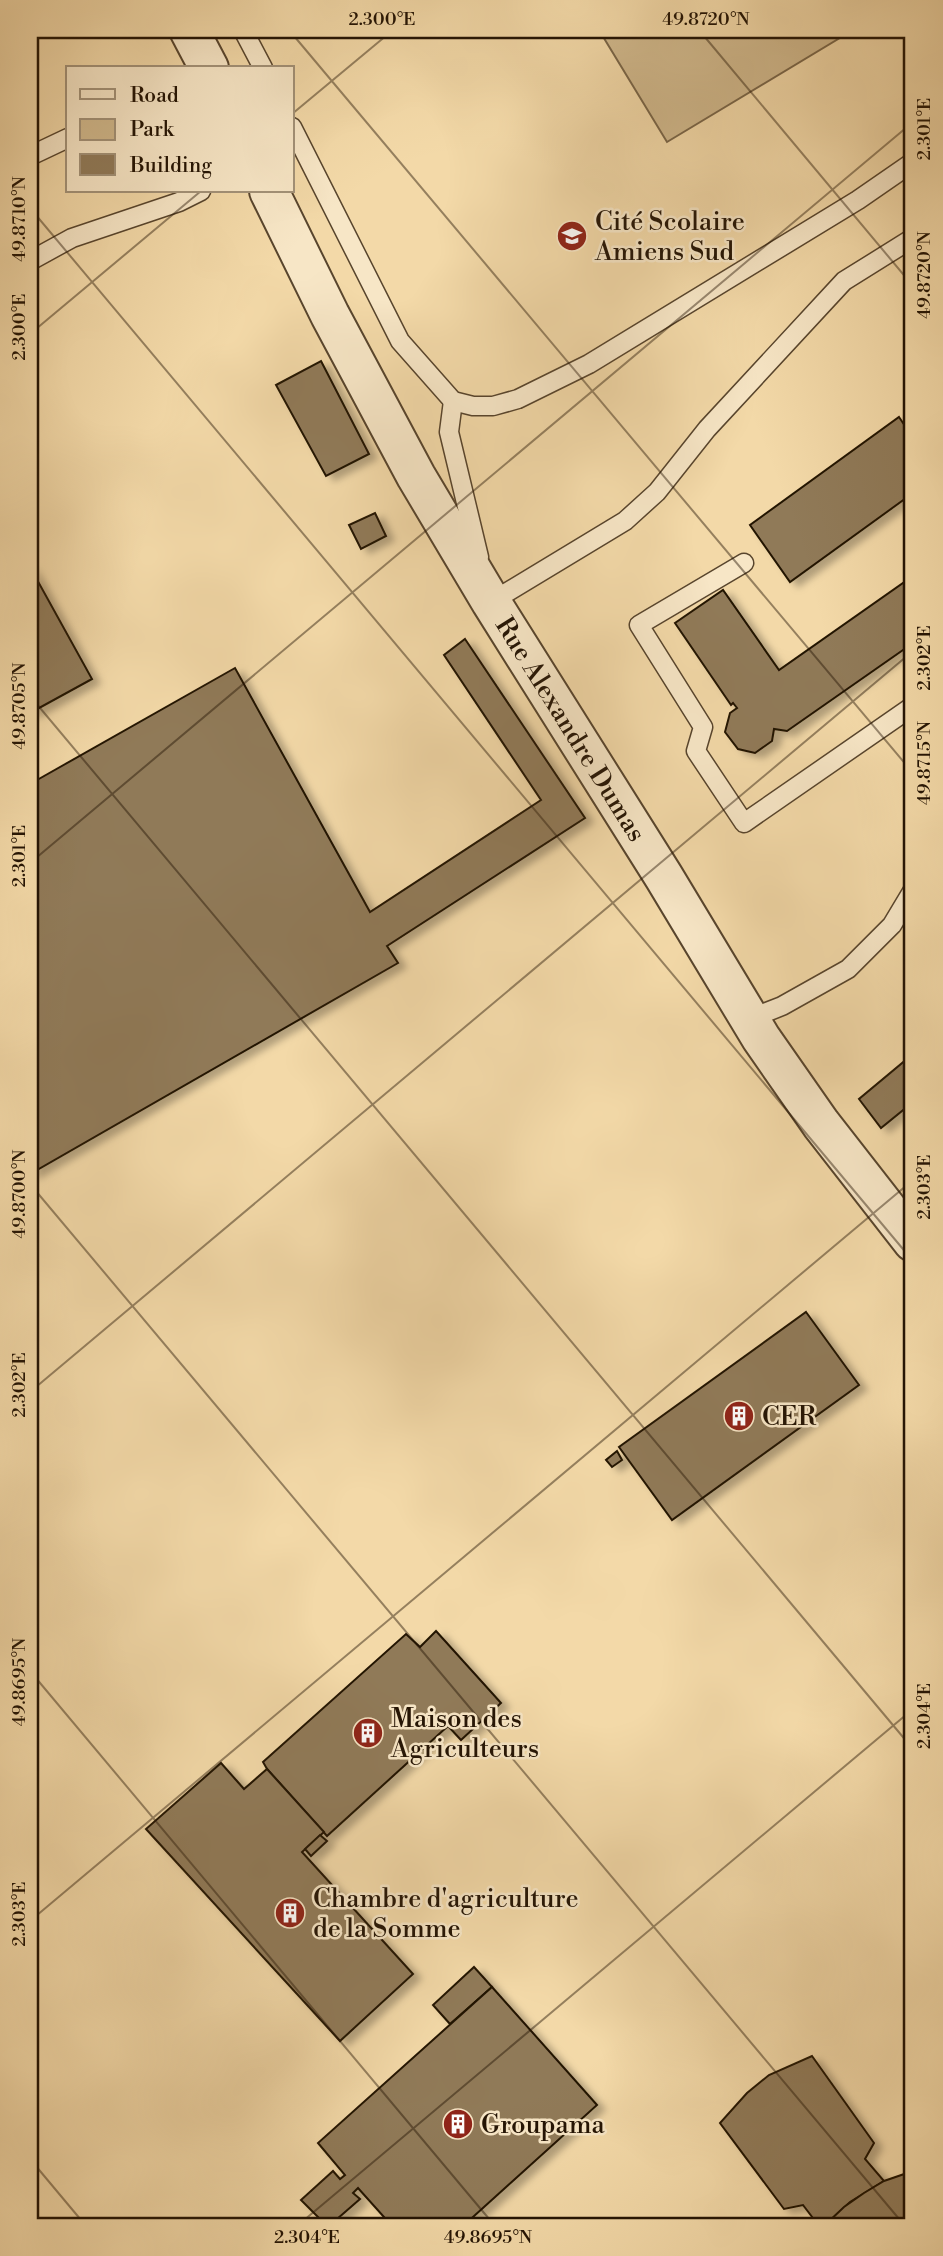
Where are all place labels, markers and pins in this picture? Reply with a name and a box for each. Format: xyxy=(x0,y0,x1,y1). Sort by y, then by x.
place label: Cité Scolaire Amiens Sud xyxy=(594,206,745,268)
school or university icon: Cité Scolaire Amiens Sud xyxy=(555,219,589,253)
building icon: CER xyxy=(722,1399,756,1433)
place label: CER xyxy=(762,1401,817,1433)
place label: Maison des Agriculteurs xyxy=(390,1703,539,1765)
building icon: Maison des Agriculteurs xyxy=(351,1716,385,1750)
place label: Chambre d'agriculture de la Somme xyxy=(313,1883,579,1945)
building icon: Chambre d'agriculture de la Somme xyxy=(273,1896,307,1930)
building icon: Groupama xyxy=(441,2107,475,2141)
place label: Groupama xyxy=(481,2109,605,2141)

